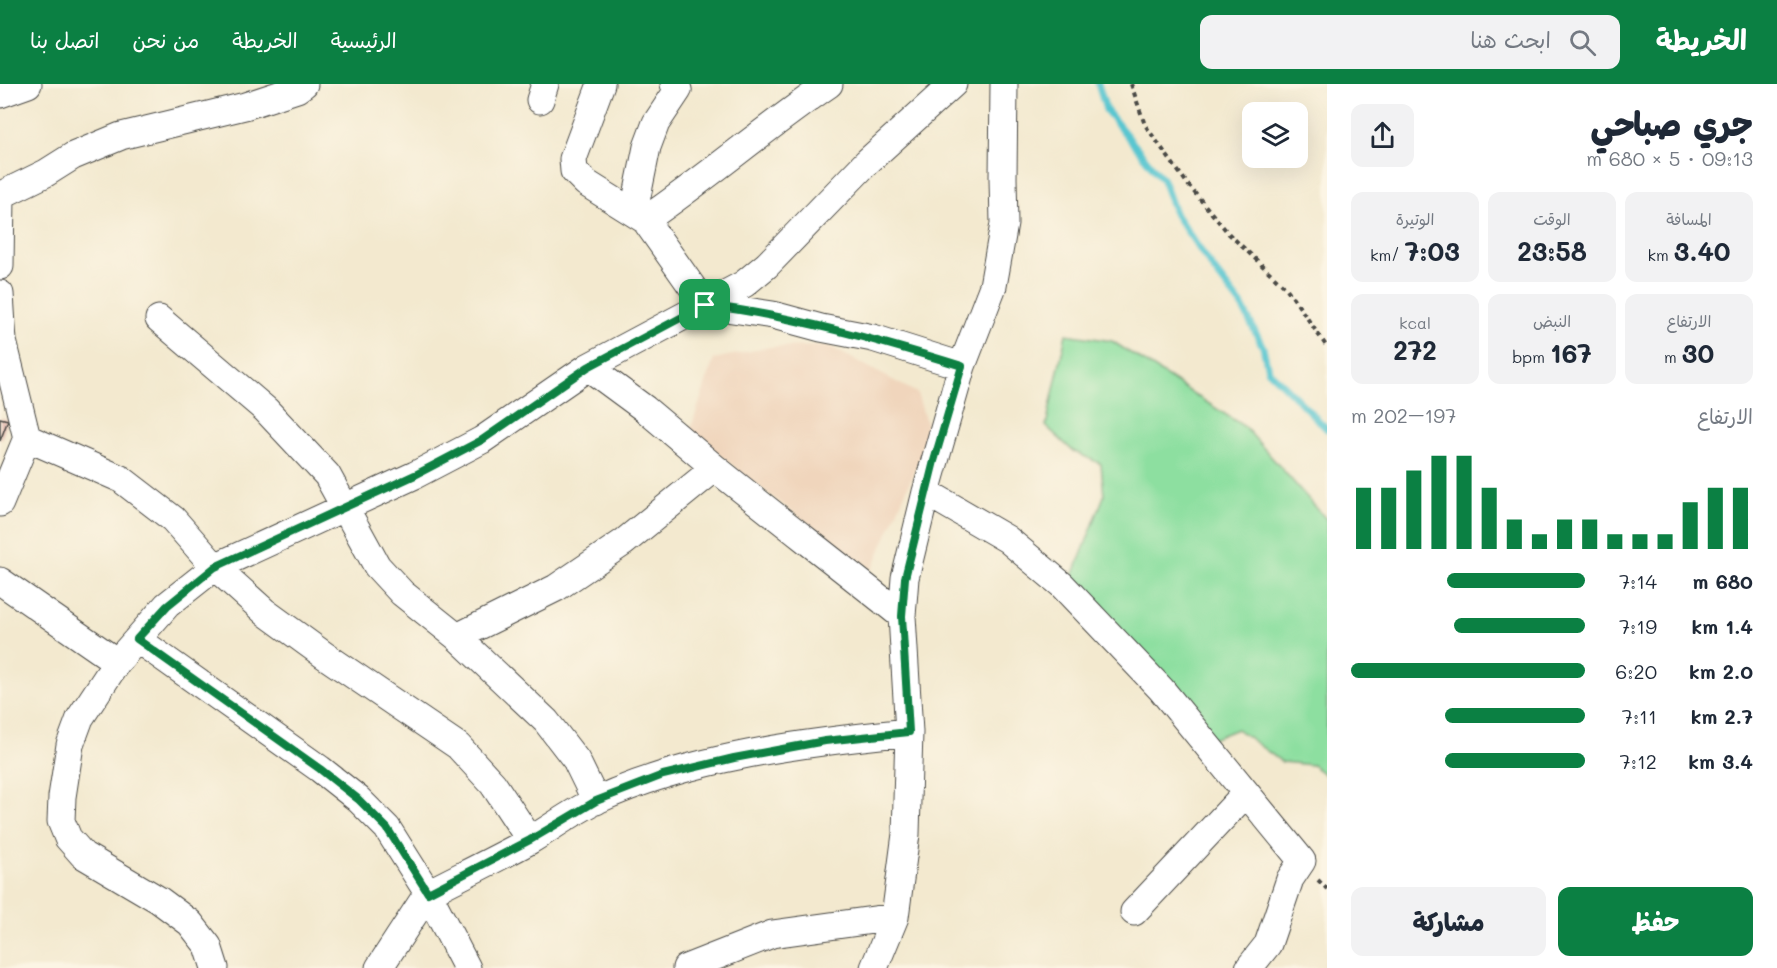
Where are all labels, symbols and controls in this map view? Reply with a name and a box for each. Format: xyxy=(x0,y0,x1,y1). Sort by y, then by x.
search box xyxy=(1200,15,1620,69)
text: الخريطة xyxy=(1656,21,1747,57)
text: ابحث هنا xyxy=(1470,25,1551,54)
text: اتصل بنا xyxy=(30,26,100,53)
text: من نحن xyxy=(133,26,199,53)
text: الخريطة xyxy=(232,26,298,53)
text: الرئيسية xyxy=(331,26,397,53)
icon: search xyxy=(1566,26,1599,59)
text: جري صباحي xyxy=(1591,101,1753,144)
map controls xyxy=(1242,102,1308,168)
button: layers xyxy=(1242,102,1308,168)
button: share xyxy=(1351,104,1414,167)
text: 09:13 · 5 × 680 m xyxy=(1586,145,1753,171)
text: الوتيرة xyxy=(1396,208,1434,229)
text: الوقت xyxy=(1533,208,1571,229)
text: المسافة xyxy=(1666,208,1712,229)
text: 7:03 xyxy=(1405,234,1460,268)
text: 23:58 xyxy=(1517,234,1587,268)
text: 3.40 xyxy=(1674,234,1731,268)
text: /km xyxy=(1370,244,1405,265)
text: km xyxy=(1647,244,1674,265)
pin xyxy=(679,279,730,330)
icon: arrive xyxy=(688,288,721,321)
text: النبض xyxy=(1533,310,1571,331)
text: الارتفاع xyxy=(1667,310,1711,331)
text: kcal xyxy=(1399,312,1431,333)
text: 272 xyxy=(1393,333,1437,367)
text: 167 xyxy=(1550,336,1592,370)
text: 30 xyxy=(1682,336,1714,370)
text: bpm xyxy=(1512,346,1550,367)
text: m xyxy=(1664,346,1682,367)
text: 197–202 m xyxy=(1351,402,1456,428)
text: الارتفاع xyxy=(1697,403,1753,429)
text: 7:14 xyxy=(1619,568,1657,594)
text: 680 m xyxy=(1693,568,1753,594)
text: 7:19 xyxy=(1619,613,1657,639)
text: 1.4 km xyxy=(1691,613,1753,639)
text: 6:20 xyxy=(1615,658,1657,684)
text: 2.0 km xyxy=(1689,658,1753,684)
text: 7:11 xyxy=(1622,703,1657,729)
text: 2.7 km xyxy=(1691,703,1753,729)
text: 7:12 xyxy=(1620,748,1657,774)
text: 3.4 km xyxy=(1688,748,1753,774)
button: مشاركة xyxy=(1351,887,1546,956)
button: حفظ xyxy=(1558,887,1753,956)

